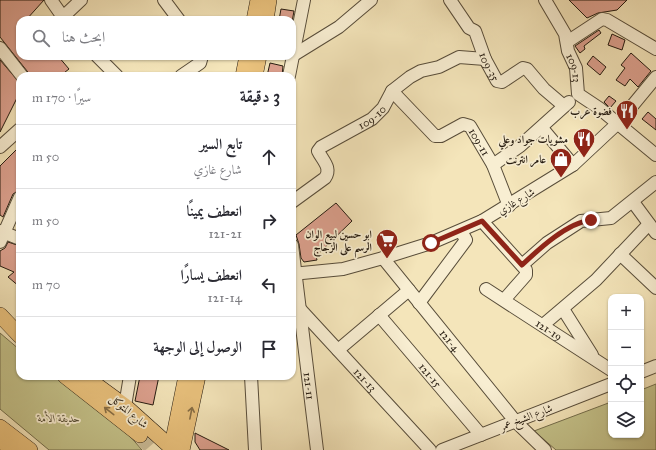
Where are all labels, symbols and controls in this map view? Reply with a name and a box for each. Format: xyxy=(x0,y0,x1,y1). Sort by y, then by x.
search box xyxy=(16,16,296,60)
icon: search xyxy=(30,27,52,49)
text: ابحث هنا xyxy=(62,28,105,46)
street label: 109-35 xyxy=(476,51,502,83)
street label: 109-13 xyxy=(563,51,583,83)
text: 3 دقيقة xyxy=(240,86,280,107)
text: سيرًا · 170 m xyxy=(32,90,91,106)
restaurant icon: فضوة عرب xyxy=(614,98,640,131)
street label: 109-10 xyxy=(356,103,389,132)
place label: فضوة عرب xyxy=(570,105,612,120)
street label: 109-11 xyxy=(466,126,492,158)
restaurant icon: مشويات جواد وعلي xyxy=(571,126,597,159)
place label: مشويات جواد وعلي xyxy=(497,133,568,150)
text: تابع السير xyxy=(200,135,242,153)
icon: ahead xyxy=(258,146,280,168)
shop icon: عامر انترنت xyxy=(548,146,574,179)
text: 50 m xyxy=(32,149,59,165)
place label: عامر انترنت xyxy=(506,153,547,168)
text: شارع غازي xyxy=(193,162,242,178)
street label: شارع غازي xyxy=(495,185,539,220)
text: انعطف يمينًا xyxy=(187,202,242,220)
icon: right xyxy=(258,210,280,232)
route end xyxy=(582,211,600,229)
text: 50 m xyxy=(32,213,59,229)
text: 121-21 xyxy=(208,226,242,242)
supermarket icon: ابو حسين لبيع الوان الرسم على الزجاج xyxy=(374,227,400,260)
place label: ابو حسين لبيع الوان الرسم على الزجاج xyxy=(305,228,372,258)
route start xyxy=(422,234,440,252)
text: انعطف يسارًا xyxy=(180,266,242,284)
icon: left xyxy=(258,274,280,296)
text: 70 m xyxy=(32,277,60,293)
text: 121-14 xyxy=(208,290,242,306)
map controls xyxy=(608,294,644,438)
button: + xyxy=(608,294,644,330)
street label: 121-19 xyxy=(533,317,564,344)
street label: 121-4 xyxy=(437,327,463,355)
button: − xyxy=(608,330,644,366)
text: الوصول إلى الوجهة xyxy=(153,338,242,356)
icon: arrive xyxy=(258,338,280,360)
street label: 121-15 xyxy=(416,361,444,390)
street label: 121-13 xyxy=(351,365,379,394)
button: locate xyxy=(608,366,644,402)
street label: 121-11 xyxy=(301,372,317,400)
street label: شارع المتوكل xyxy=(105,392,150,433)
street label: شارع الشيخ عمر xyxy=(497,401,556,438)
button: layers xyxy=(608,402,644,438)
one-way arrow xyxy=(104,407,115,415)
one-way arrow xyxy=(187,407,195,420)
park label: حديقة الأمة xyxy=(37,410,80,425)

